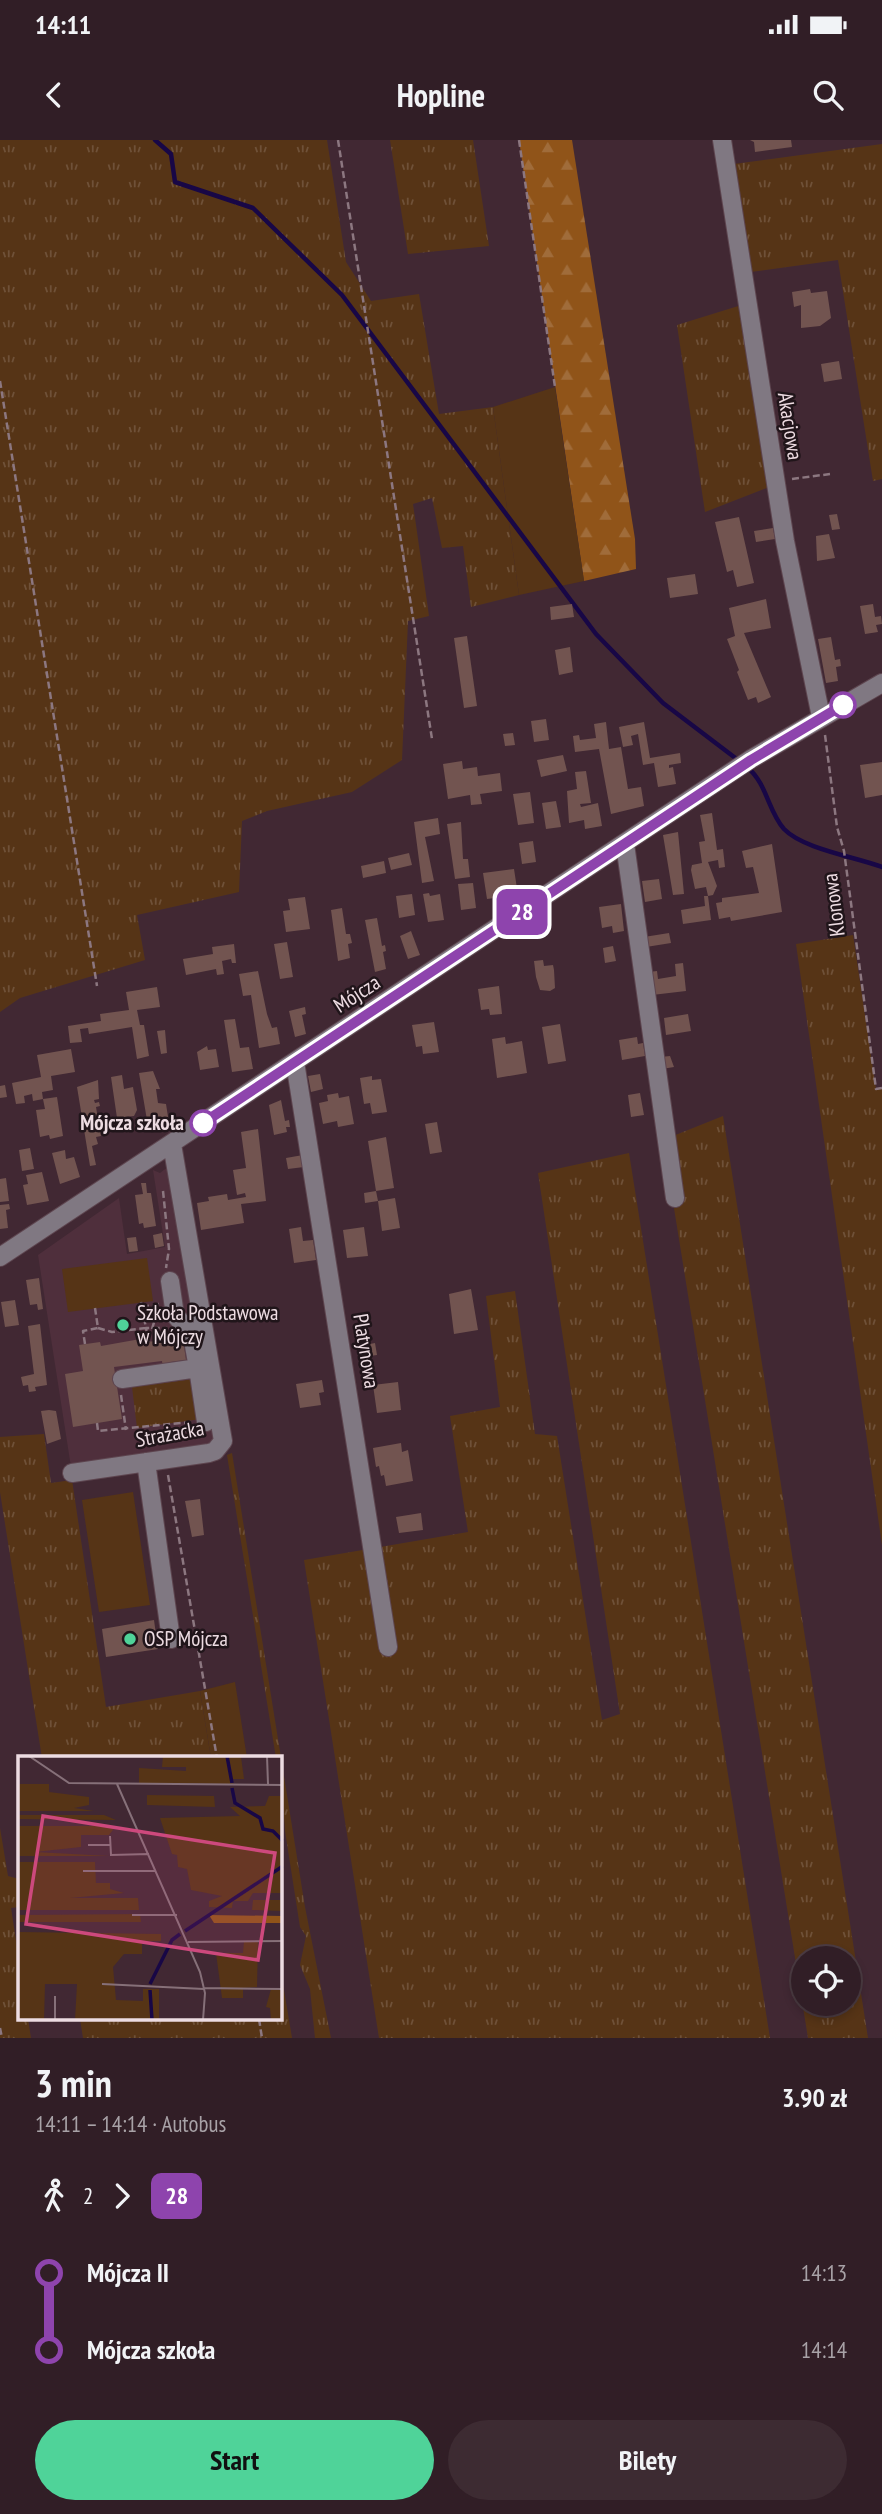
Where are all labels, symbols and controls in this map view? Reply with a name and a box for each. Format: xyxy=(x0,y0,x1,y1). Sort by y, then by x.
text: 14:11 xyxy=(35,8,91,41)
text: Hopline xyxy=(397,74,485,116)
icon: back xyxy=(35,76,73,114)
icon: search xyxy=(809,76,847,114)
street label: Akacjowa xyxy=(772,390,809,462)
unlabelled marker xyxy=(830,692,856,718)
street label: Klonowa xyxy=(816,872,851,938)
line badge: 28 xyxy=(490,889,554,935)
text: 28 xyxy=(511,896,533,927)
street label: Mójcza xyxy=(328,969,385,1019)
place label: Mójcza szkoła xyxy=(80,1109,184,1136)
marker: Mójcza szkoła xyxy=(190,1110,216,1136)
place label: Szkoła Podstawowa w Mójczy xyxy=(137,1299,279,1350)
street label: Platynowa xyxy=(347,1312,386,1390)
marker: Szkoła Podstawowa w Mójczy xyxy=(115,1317,131,1333)
street label: Strażacka xyxy=(134,1414,206,1453)
place label: OSP Mójcza xyxy=(144,1625,228,1652)
marker: OSP Mójcza xyxy=(122,1631,138,1647)
inset map xyxy=(18,1756,282,2021)
map controls xyxy=(791,1946,861,2016)
button: locate xyxy=(791,1946,861,2016)
text: 3 min xyxy=(35,2058,112,2107)
text: 3.90 zł xyxy=(782,2081,847,2114)
text: 14:11 – 14:14 · Autobus xyxy=(35,2109,226,2138)
icon: walk xyxy=(35,2177,73,2215)
icon: forward xyxy=(103,2177,141,2215)
text: 28 xyxy=(165,2180,188,2211)
text: 2 xyxy=(83,2181,93,2210)
text: Mójcza II xyxy=(87,2256,169,2289)
text: 14:13 xyxy=(801,2258,847,2287)
text: Mójcza szkoła xyxy=(87,2333,215,2366)
text: 14:14 xyxy=(801,2335,847,2364)
button: Start xyxy=(35,2420,434,2500)
button: Bilety xyxy=(448,2420,847,2500)

